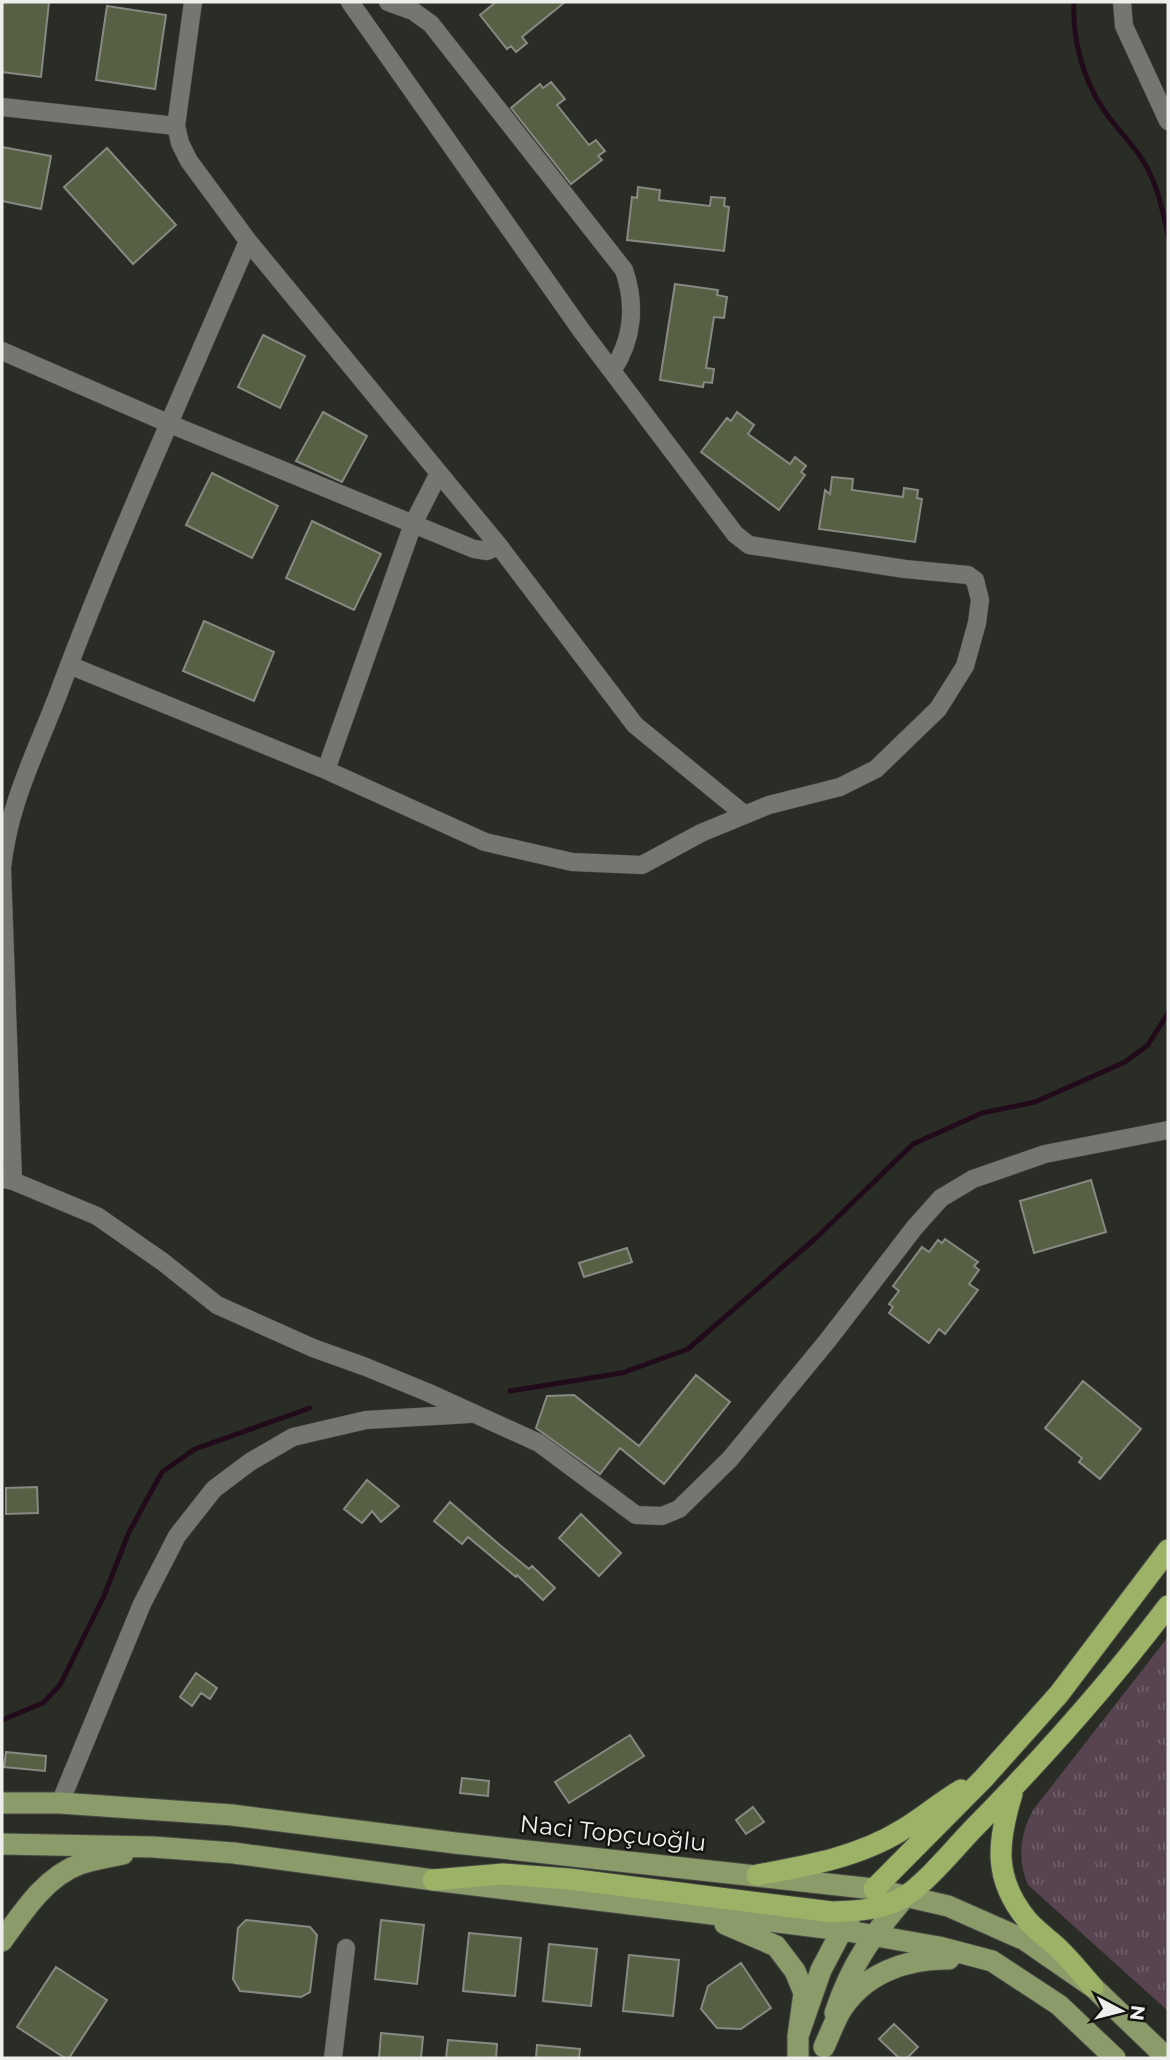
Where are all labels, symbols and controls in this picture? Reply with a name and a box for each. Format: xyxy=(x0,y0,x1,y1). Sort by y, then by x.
street label: Naci Topçuoğlu xyxy=(518,1809,708,1857)
north arrow xyxy=(1086,1976,1156,2046)
text: N xyxy=(1125,2004,1150,2022)

